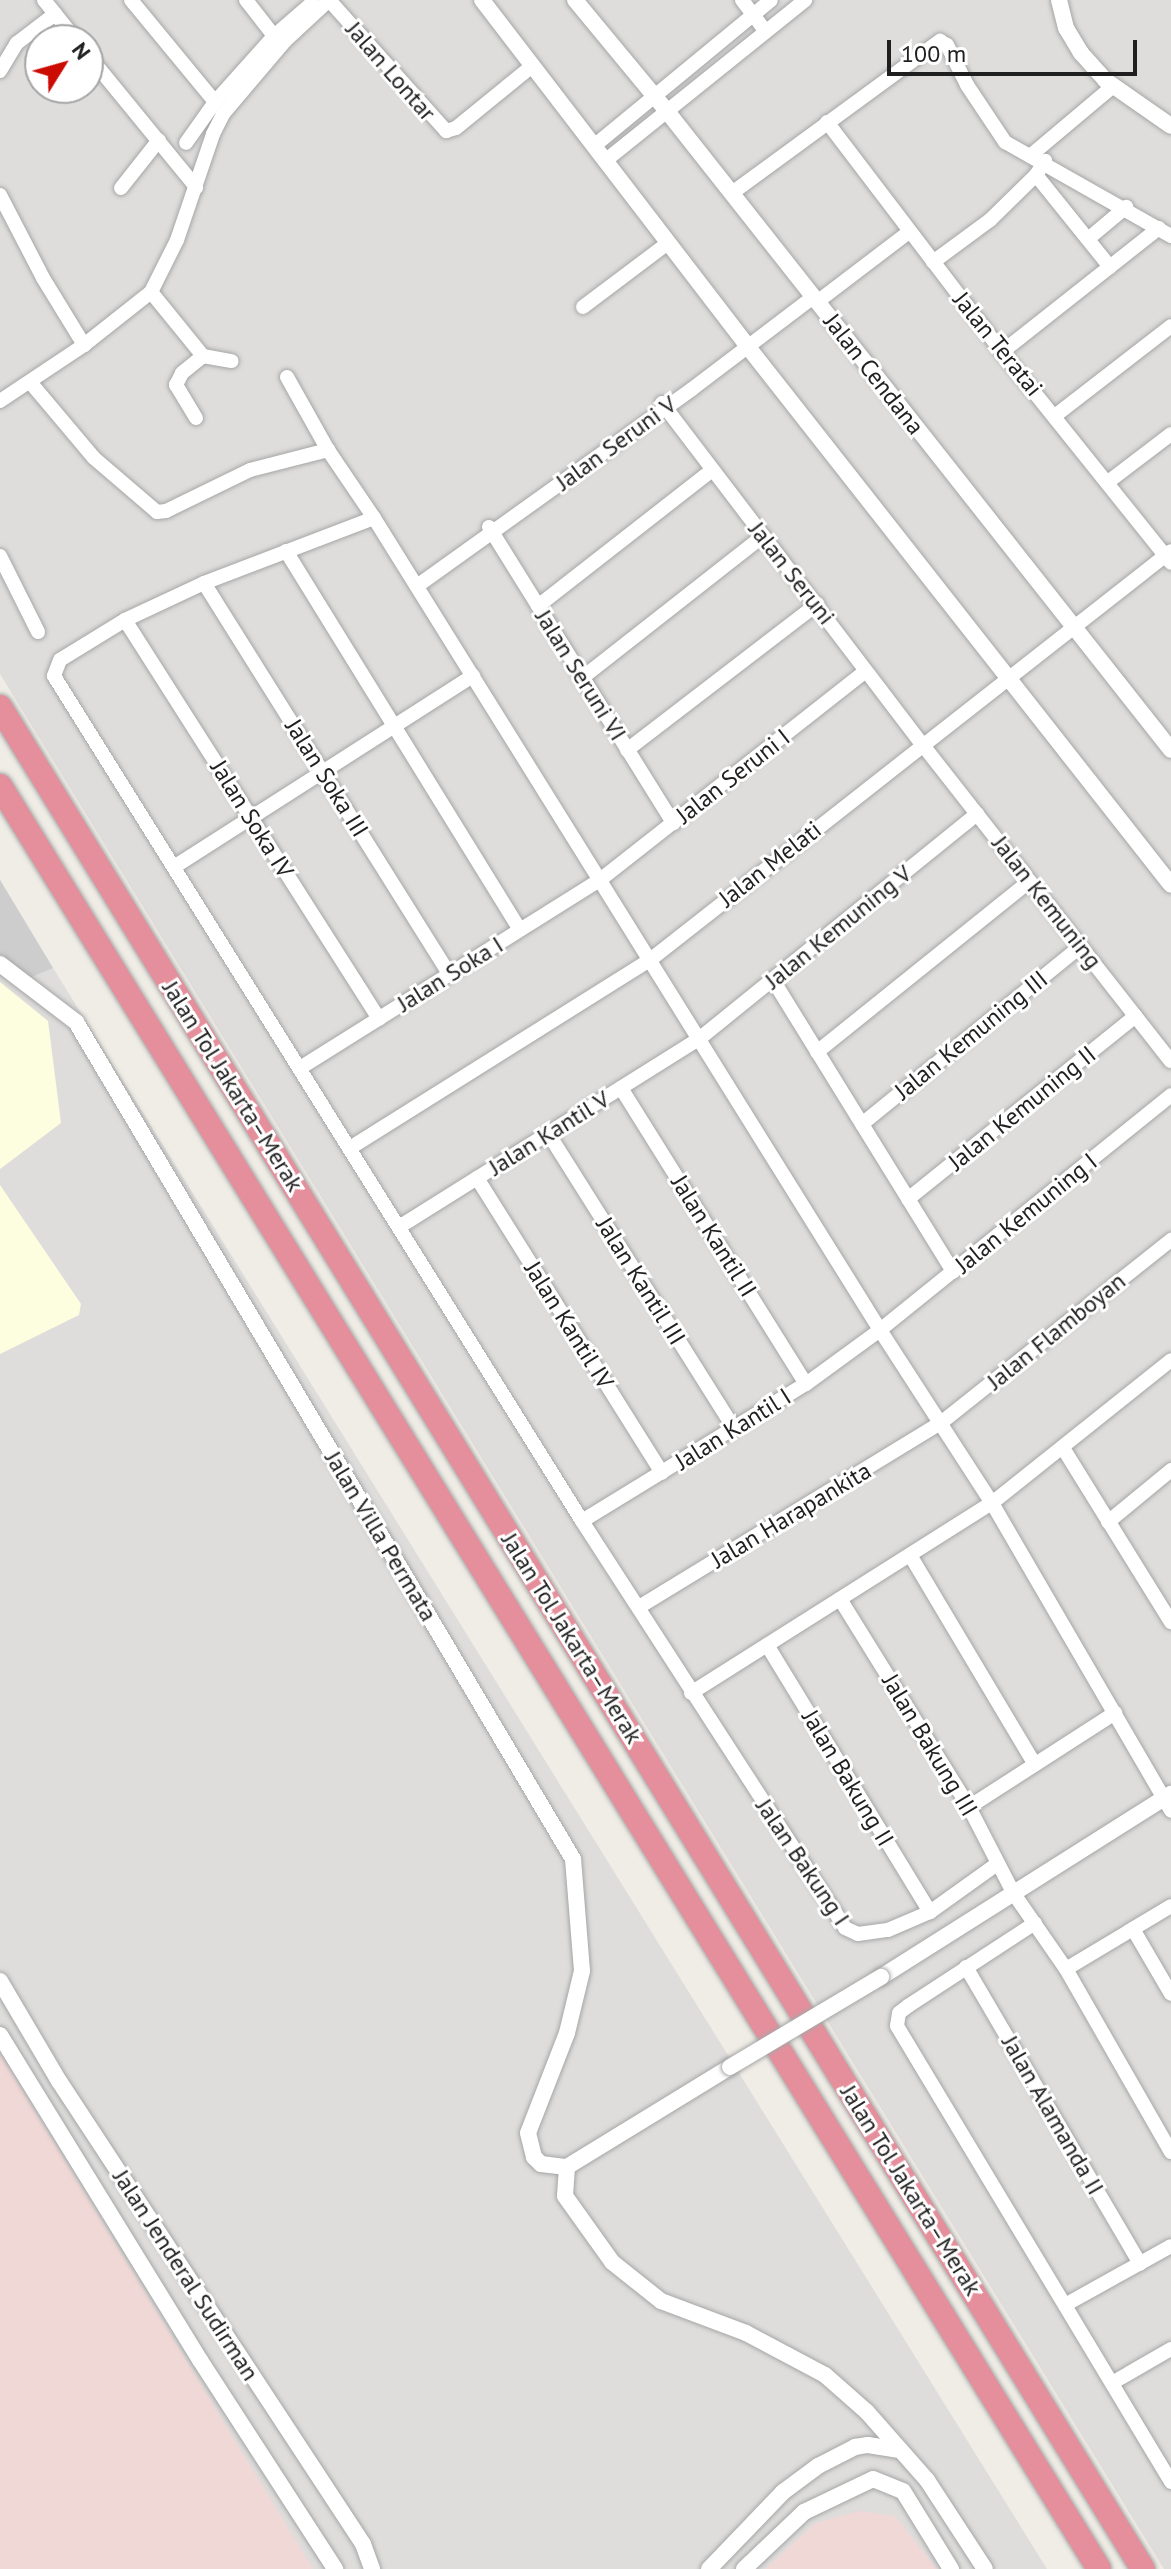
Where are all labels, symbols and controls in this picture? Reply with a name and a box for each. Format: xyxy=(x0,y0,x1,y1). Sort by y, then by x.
street label: Jalan Lontar xyxy=(340,15,442,127)
north arrow xyxy=(24,24,104,104)
scale bar xyxy=(891,24,1141,74)
text: N xyxy=(66,37,97,65)
text: 100 m xyxy=(901,38,966,69)
street label: Jalan Teratai xyxy=(947,286,1049,402)
street label: Jalan Cendana xyxy=(818,308,930,440)
street label: Jalan Seruni V xyxy=(550,389,682,497)
street label: Jalan Seruni xyxy=(743,516,841,630)
street label: Jalan Seruni VI xyxy=(529,604,633,746)
street label: Jalan Soka III xyxy=(279,714,375,842)
street label: Jalan Seruni I xyxy=(670,723,796,829)
street label: Jalan Soka IV xyxy=(204,755,300,883)
street label: Jalan Melati xyxy=(713,815,827,913)
street label: Jalan Kemuning xyxy=(986,830,1108,974)
street label: Jalan Kemuning V xyxy=(759,859,917,995)
street label: Jalan Soka I xyxy=(392,930,508,1018)
street label: Jalan Kemuning III xyxy=(889,965,1053,1105)
street label: Jalan Tol Jakarta–Merak xyxy=(156,975,310,1197)
street label: Jalan Kemuning II xyxy=(942,1040,1102,1176)
street label: Jalan Kantil V xyxy=(483,1084,615,1182)
street label: Jalan Kemuning I xyxy=(949,1147,1103,1279)
street label: Jalan Kantil II xyxy=(665,1170,763,1302)
street label: Jalan Kantil III xyxy=(590,1212,692,1350)
street label: Jalan Kantil IV xyxy=(518,1256,620,1394)
street label: Jalan Flamboyan xyxy=(981,1266,1131,1396)
street label: Jalan Kantil I xyxy=(670,1382,796,1476)
street label: Jalan Villa Permata xyxy=(319,1445,443,1627)
street label: Jalan Harapankita xyxy=(706,1456,876,1574)
street label: Jalan Tol Jakarta–Merak xyxy=(495,1527,649,1749)
street label: Jalan Bakung III xyxy=(876,1669,984,1821)
street label: Jalan Bakung II xyxy=(796,1705,900,1851)
street label: Jalan Bakung I xyxy=(750,1793,856,1931)
street label: Jalan Alamanda II xyxy=(996,2030,1110,2200)
street label: Jalan Tol Jakarta–Merak xyxy=(834,2079,988,2301)
street label: Jalan Jenderal Sudirman xyxy=(107,2164,265,2386)

